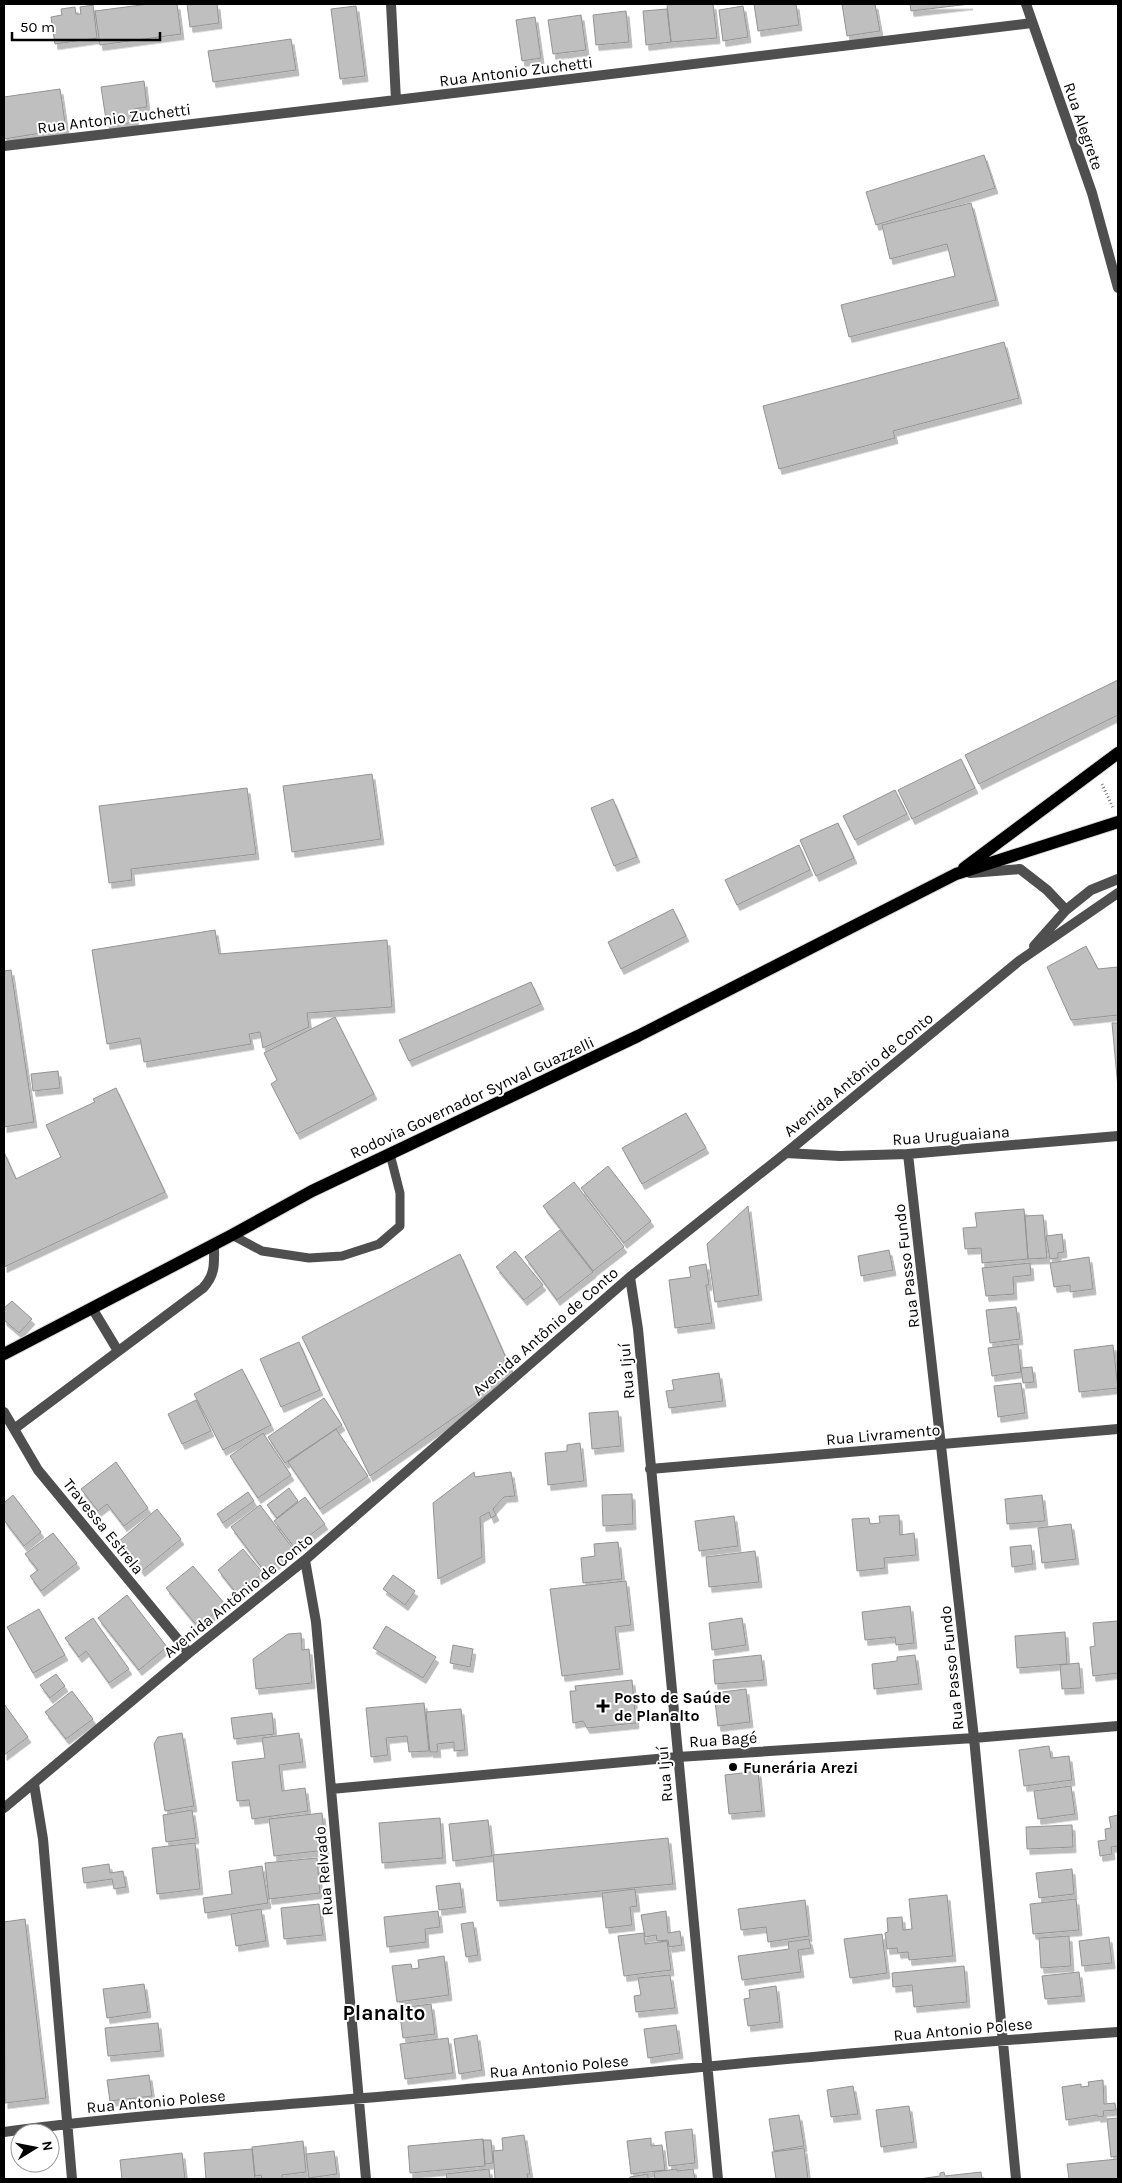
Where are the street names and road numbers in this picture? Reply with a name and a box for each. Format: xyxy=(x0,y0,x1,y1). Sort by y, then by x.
street label: Rua Antonio Zuchetti xyxy=(438,53,594,90)
street label: Rua Alegrete xyxy=(1060,80,1107,172)
street label: Rua Antonio Zuchetti xyxy=(36,100,192,137)
street label: Avenida Antônio de Conto xyxy=(780,1008,937,1141)
street label: Rodovia Governador Synval Guazzelli xyxy=(347,1032,597,1163)
street label: Rua Uruguaiana xyxy=(892,1122,1010,1149)
street label: Rua Passo Fundo xyxy=(889,1203,924,1329)
street label: Avenida Antônio de Conto xyxy=(469,1263,622,1400)
street label: Rua Ijuí xyxy=(615,1342,638,1400)
street label: Rua Livramento xyxy=(825,1420,941,1449)
street label: Travessa Estrela xyxy=(59,1475,148,1578)
street label: Avenida Antônio de Conto xyxy=(160,1529,317,1662)
street label: Rua Passo Fundo xyxy=(936,1605,967,1731)
street label: Rua Bagé xyxy=(688,1728,758,1751)
street label: Rua Ijuí xyxy=(653,1745,676,1803)
street label: Rua Relvado xyxy=(310,1825,337,1916)
street label: Rua Antonio Polese xyxy=(893,2014,1033,2045)
street label: Rua Antonio Polese xyxy=(489,2051,629,2082)
street label: Rua Antonio Polese xyxy=(86,2086,226,2117)

